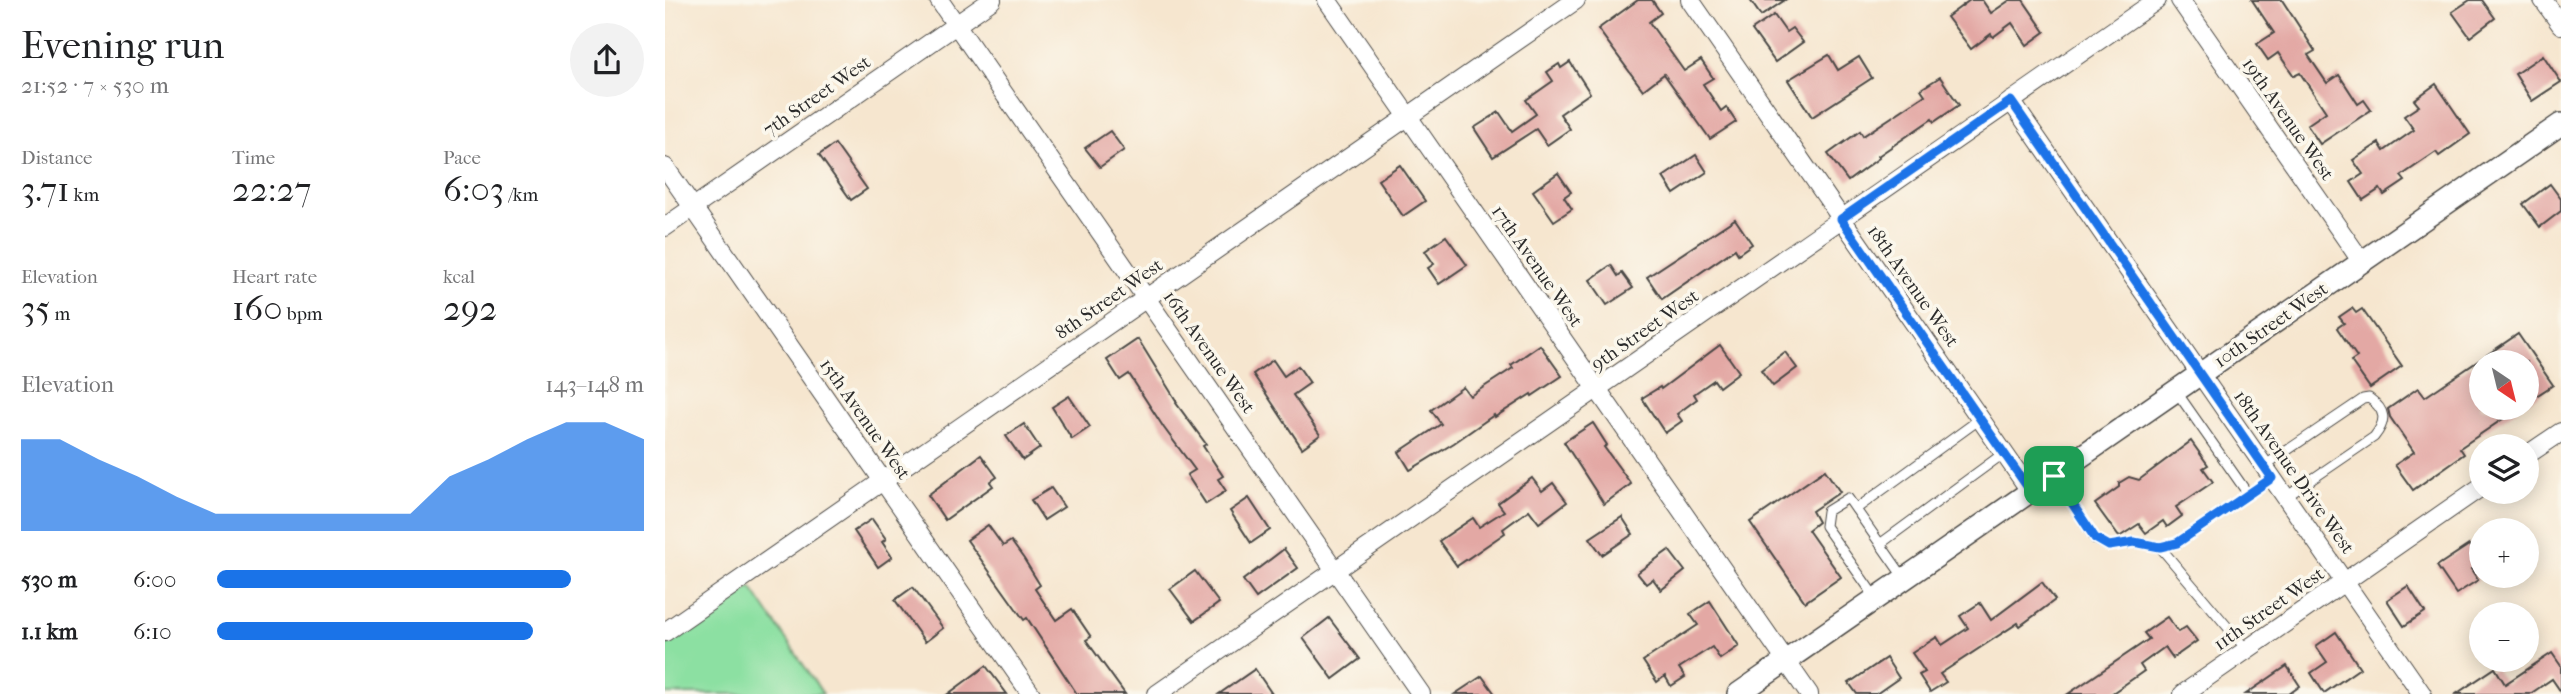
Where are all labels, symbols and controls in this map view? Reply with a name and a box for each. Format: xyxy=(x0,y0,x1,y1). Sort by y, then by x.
text: Evening run xyxy=(21,23,224,68)
button: share xyxy=(570,23,644,97)
street label: 7th Street West xyxy=(759,51,875,141)
street label: 19th Avenue West xyxy=(2238,54,2339,185)
text: 21:52 · 7 × 530 m xyxy=(21,72,169,99)
text: Distance xyxy=(21,147,92,169)
text: Time xyxy=(232,147,275,169)
text: Pace xyxy=(443,147,481,169)
text: 3.71 xyxy=(21,169,70,210)
text: 22:27 xyxy=(232,169,311,210)
text: 6:03 xyxy=(443,169,504,210)
text: km xyxy=(70,184,99,206)
text: /km xyxy=(504,184,538,206)
street label: 17th Avenue West xyxy=(1487,201,1587,331)
street label: 18th Avenue West xyxy=(1863,221,1963,351)
street label: 8th Street West xyxy=(1051,254,1167,344)
text: Elevation xyxy=(21,266,98,288)
text: Heart rate xyxy=(232,266,317,288)
text: kcal xyxy=(443,266,475,288)
street label: 10th Street West xyxy=(2210,278,2332,372)
street label: 9th Street West xyxy=(1587,285,1703,375)
street label: 16th Avenue West xyxy=(1159,287,1260,418)
text: 35 xyxy=(21,288,50,329)
text: 160 xyxy=(232,288,283,329)
text: 292 xyxy=(443,288,497,329)
text: m xyxy=(50,303,70,325)
text: bpm xyxy=(283,303,323,325)
north arrow xyxy=(2469,350,2539,420)
map controls xyxy=(2469,350,2539,672)
street label: 15th Avenue West xyxy=(815,354,915,484)
text: Elevation xyxy=(21,371,114,398)
text: 143–148 m xyxy=(545,371,644,398)
street label: 18th Avenue Drive West xyxy=(2229,386,2359,558)
button: layers xyxy=(2469,434,2539,504)
pin xyxy=(2024,446,2084,506)
icon: arrive xyxy=(2035,457,2073,495)
button: + xyxy=(2469,518,2539,588)
street label: 11th Street West xyxy=(2209,563,2329,655)
text: 530 m xyxy=(21,566,77,593)
text: 6:00 xyxy=(133,566,176,593)
button: − xyxy=(2469,602,2539,672)
text: 1.1 km xyxy=(21,618,78,645)
text: 6:10 xyxy=(133,618,172,645)

